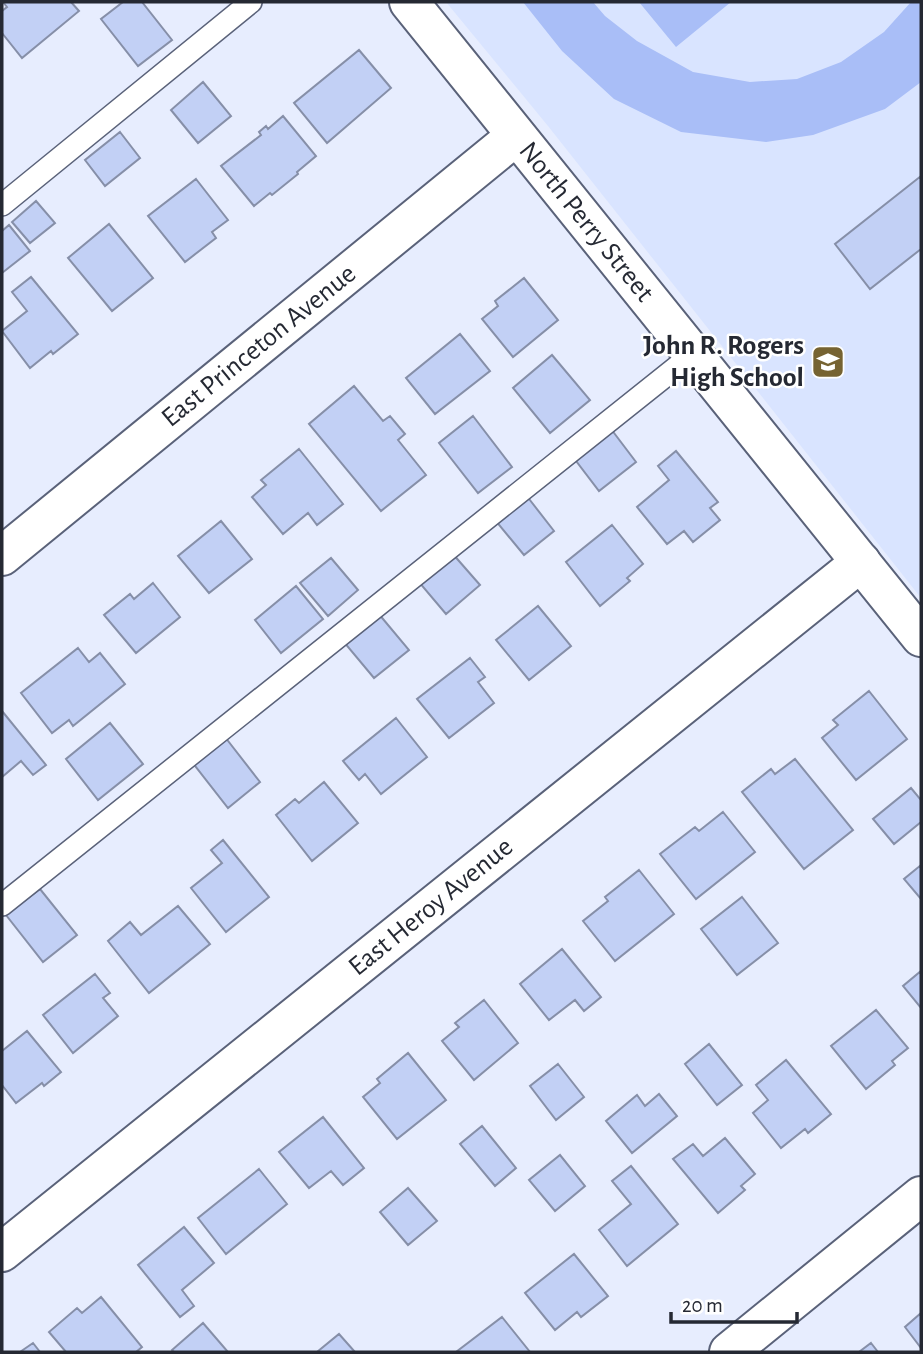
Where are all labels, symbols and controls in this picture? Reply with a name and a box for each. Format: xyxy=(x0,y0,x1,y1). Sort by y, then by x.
street label: North Perry Street xyxy=(513,137,659,307)
street label: East Princeton Avenue xyxy=(157,259,361,433)
place label: John R. Rogers High School xyxy=(643,332,804,392)
school or university icon: John R. Rogers High School xyxy=(809,343,847,381)
street label: East Heroy Avenue xyxy=(344,833,518,981)
scale bar xyxy=(671,1280,797,1324)
text: 20 m xyxy=(682,1295,723,1316)

